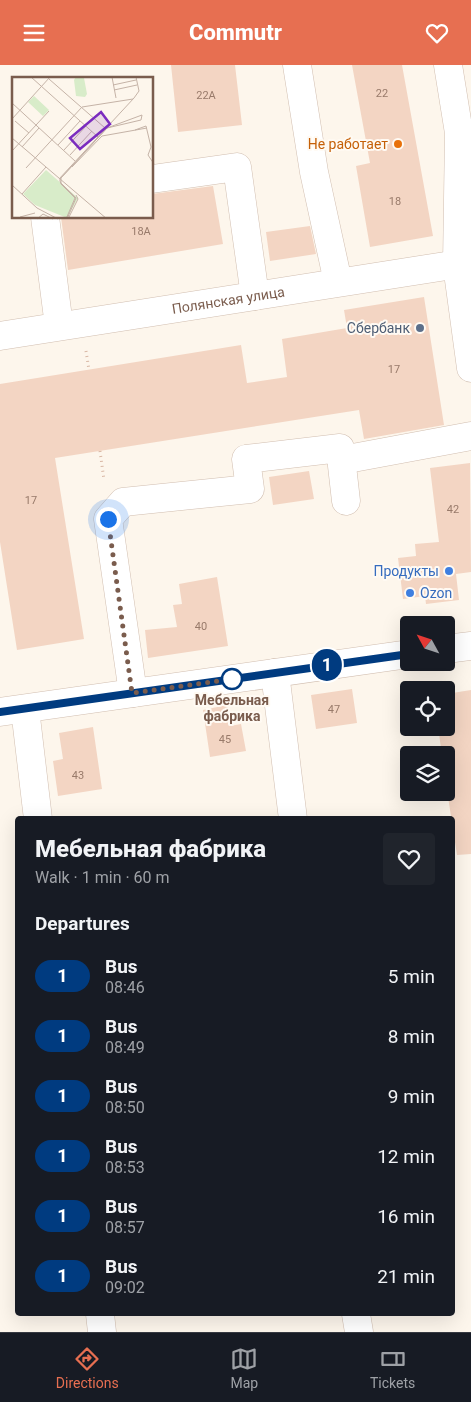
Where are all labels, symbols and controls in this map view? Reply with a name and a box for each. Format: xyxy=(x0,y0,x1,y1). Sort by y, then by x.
icon: menu xyxy=(20,19,48,47)
icon: heart xyxy=(423,19,451,47)
text: Commutr xyxy=(189,20,282,45)
inset map xyxy=(12,77,154,219)
house number: 22 xyxy=(376,87,388,100)
house number: 22А xyxy=(196,89,217,102)
place label: Не работает xyxy=(308,136,388,152)
marker: Не работает xyxy=(392,138,404,150)
house number: 18 xyxy=(389,195,401,208)
house number: 18А xyxy=(131,225,152,238)
street label: Полянская улица xyxy=(171,283,286,317)
place label: Сбербанк xyxy=(347,320,410,336)
marker: Сбербанк xyxy=(414,322,426,334)
house number: 17 xyxy=(388,363,400,376)
house number: 17 xyxy=(25,494,37,507)
house number: 42 xyxy=(447,503,459,516)
your location xyxy=(96,507,121,532)
place label: Продукты xyxy=(373,563,439,579)
marker: Продукты xyxy=(443,565,455,577)
place label: Ozon xyxy=(420,585,452,601)
marker: Ozon xyxy=(404,587,416,599)
north arrow xyxy=(400,616,455,671)
map controls xyxy=(400,616,455,801)
house number: 40 xyxy=(195,620,207,633)
line badge: 1 xyxy=(311,649,343,681)
text: 1 xyxy=(322,654,332,675)
marker: Мебельная фабрика xyxy=(221,668,243,690)
button: locate xyxy=(400,681,455,736)
place label: Мебельная фабрика xyxy=(195,692,269,724)
house number: 47 xyxy=(328,703,340,716)
house number: 45 xyxy=(219,733,231,746)
button: layers xyxy=(400,746,455,801)
house number: 43 xyxy=(72,769,84,782)
button: heart xyxy=(383,833,435,885)
text: Мебельная фабрика xyxy=(35,835,266,863)
text: Walk · 1 min · 60 m xyxy=(35,868,170,887)
text: Departures xyxy=(35,912,130,935)
text: Bus xyxy=(105,955,138,978)
text: 1 xyxy=(57,965,68,986)
text: 5 min xyxy=(388,965,435,988)
text: 08:46 xyxy=(105,978,145,997)
text: Bus xyxy=(105,1015,138,1038)
text: 1 xyxy=(57,1025,68,1046)
text: 8 min xyxy=(388,1025,435,1048)
text: 08:49 xyxy=(105,1038,145,1057)
text: Bus xyxy=(105,1075,138,1098)
text: 1 xyxy=(57,1085,68,1106)
text: 9 min xyxy=(388,1085,435,1108)
text: 08:50 xyxy=(105,1098,145,1117)
text: Bus xyxy=(105,1135,138,1158)
text: 1 xyxy=(57,1145,68,1166)
text: 12 min xyxy=(377,1145,435,1168)
text: 08:53 xyxy=(105,1158,145,1177)
text: Bus xyxy=(105,1195,138,1218)
text: 1 xyxy=(57,1205,68,1226)
text: 16 min xyxy=(377,1205,435,1228)
text: 08:57 xyxy=(105,1218,145,1237)
text: Bus xyxy=(105,1255,138,1278)
text: 1 xyxy=(57,1265,68,1286)
text: 21 min xyxy=(377,1265,435,1288)
text: 09:02 xyxy=(105,1278,145,1297)
tab: Directions xyxy=(56,1345,119,1391)
tab: Map xyxy=(230,1345,258,1391)
tab: Tickets xyxy=(370,1345,415,1391)

